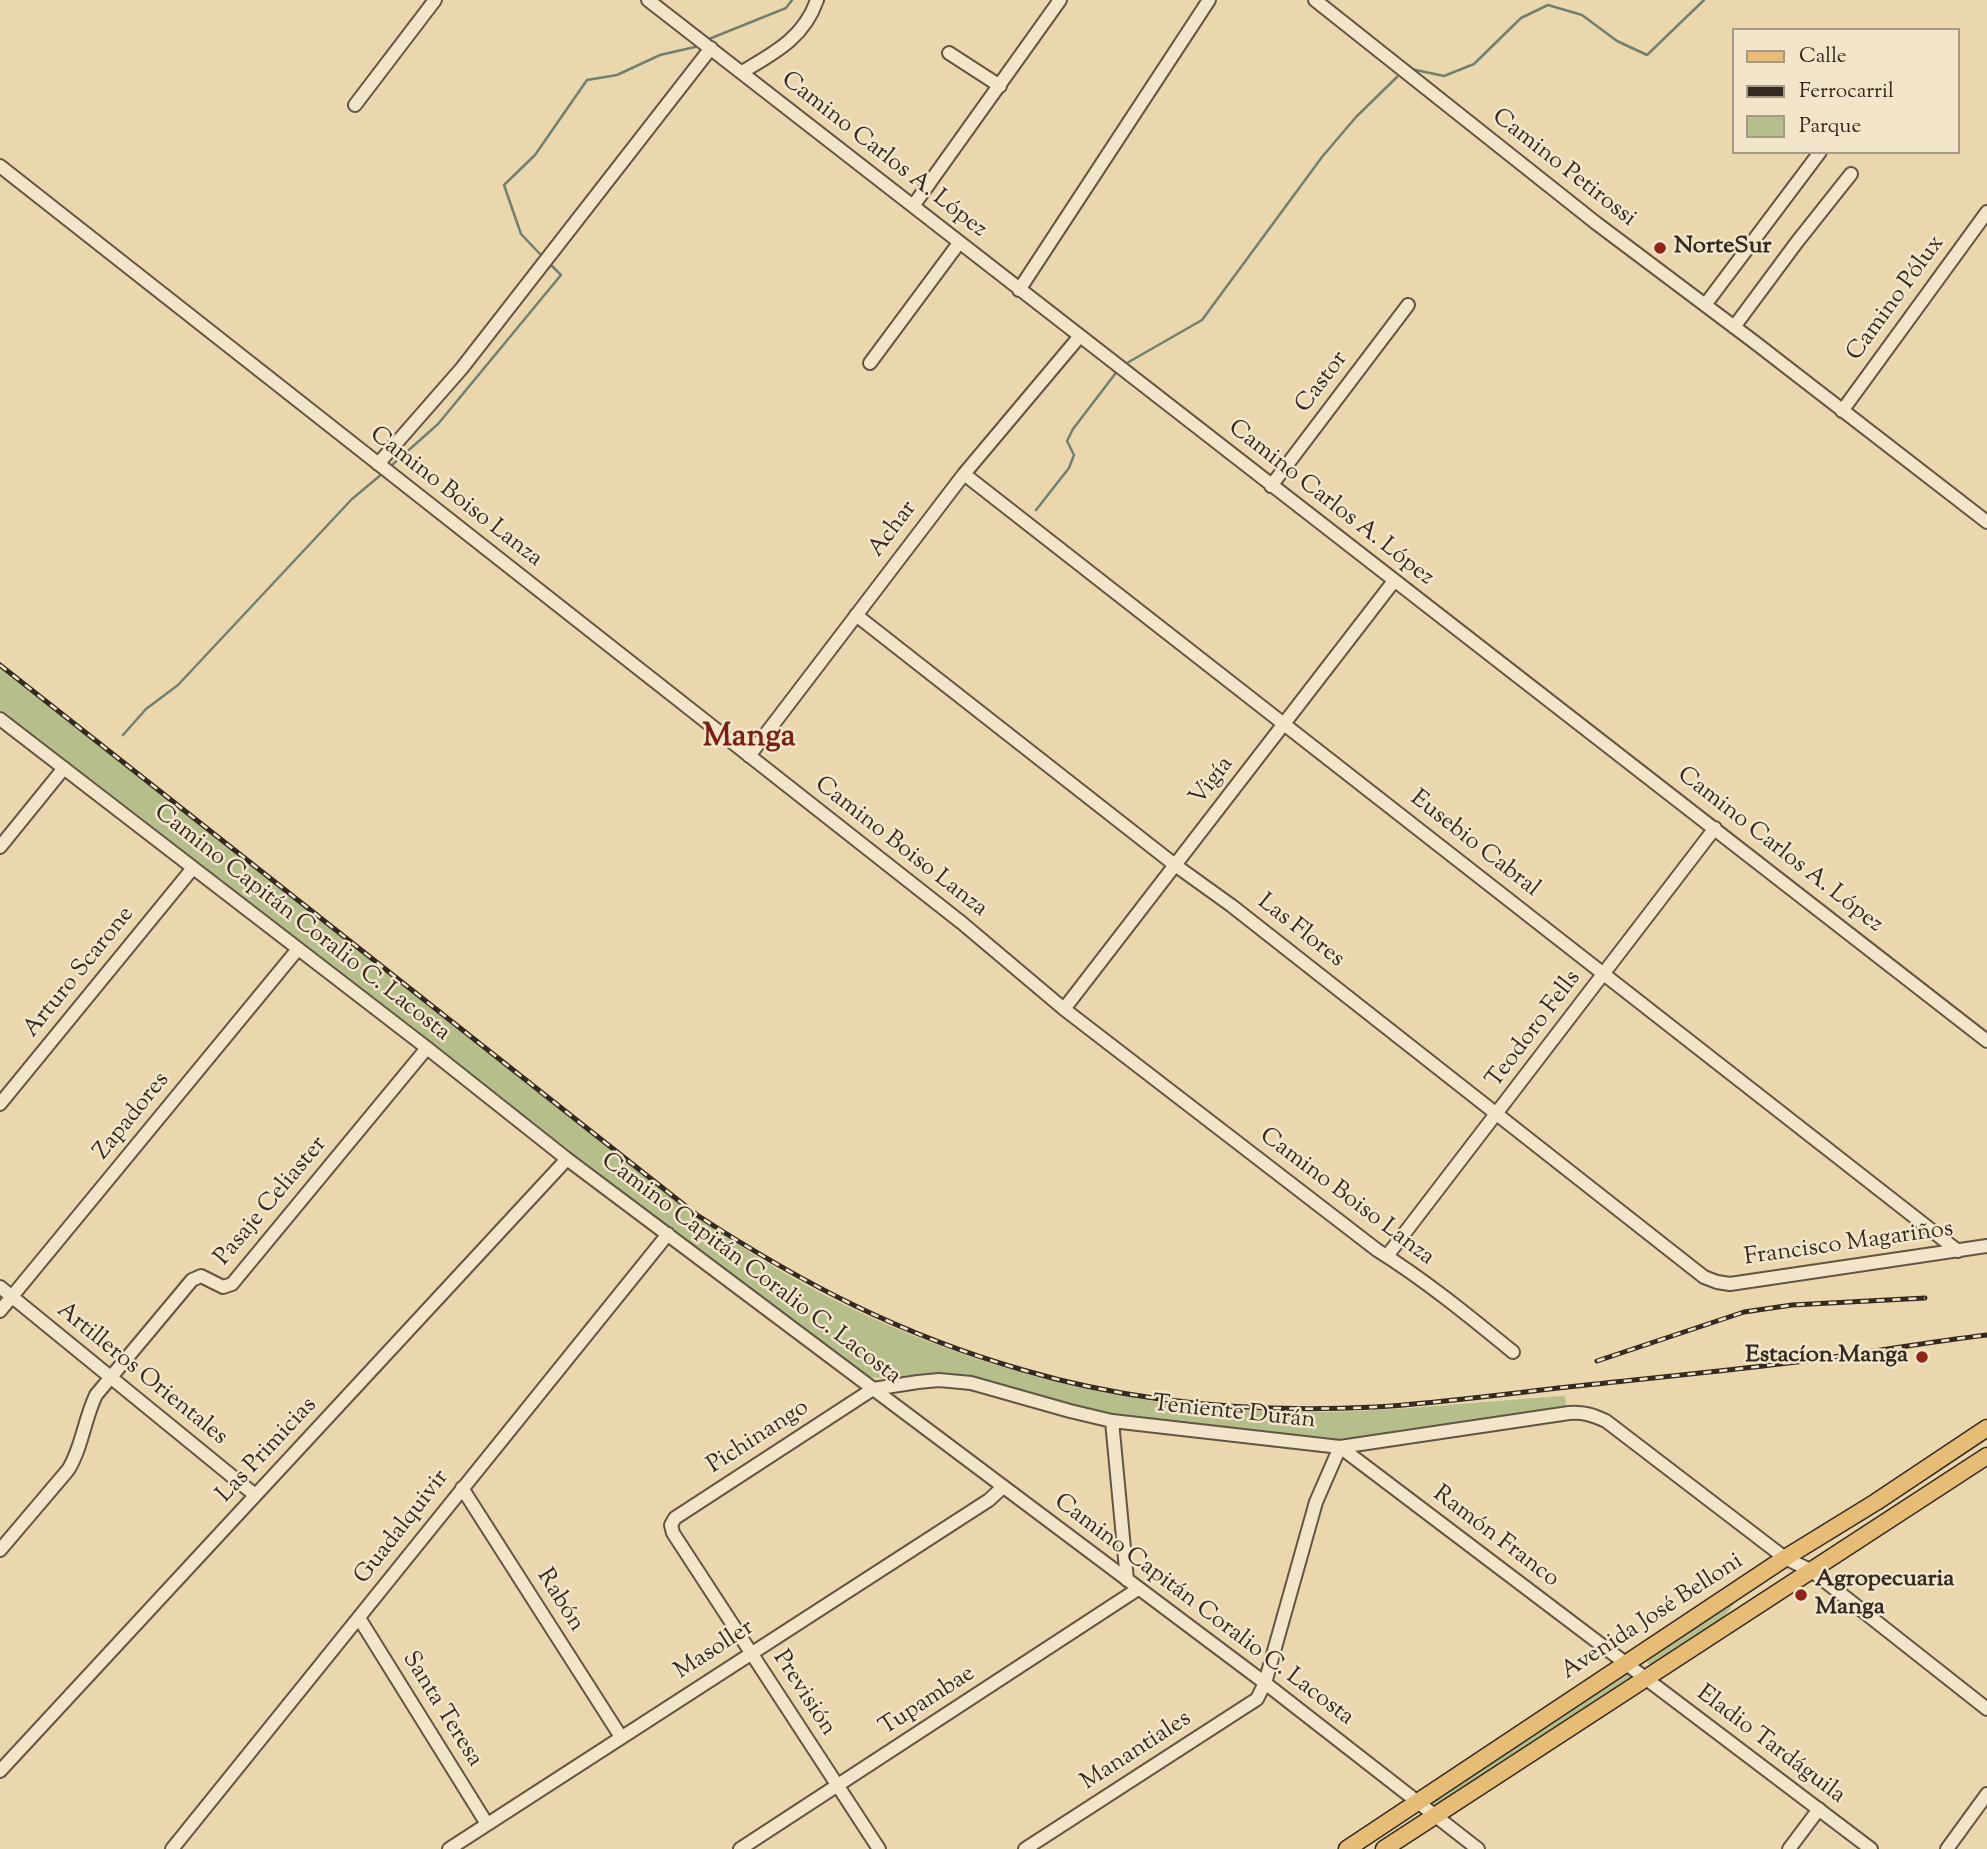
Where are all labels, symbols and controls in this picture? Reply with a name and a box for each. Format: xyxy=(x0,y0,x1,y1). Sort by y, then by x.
legend xyxy=(1731,28,1959,154)
text: Calle xyxy=(1799,42,1847,72)
street label: Camino Carlos A. López xyxy=(774,67,992,245)
text: Ferrocarril xyxy=(1799,77,1894,107)
street label: Camino Petirossi xyxy=(1485,104,1641,234)
text: Parque xyxy=(1799,112,1861,142)
street label: Camino Pólux xyxy=(1842,231,1952,367)
place label: NorteSur xyxy=(1674,234,1771,262)
marker: NorteSur xyxy=(1652,240,1668,256)
street label: Castor xyxy=(1290,346,1356,420)
street label: Camino Carlos A. López xyxy=(1221,415,1439,593)
street label: Camino Boiso Lanza xyxy=(363,422,547,574)
street label: Achar xyxy=(864,496,924,564)
district label: Manga xyxy=(702,721,796,759)
street label: Vigía xyxy=(1185,752,1241,812)
street label: Camino Carlos A. López xyxy=(1670,762,1888,940)
street label: Camino Boiso Lanza xyxy=(808,772,992,924)
street label: Eusebio Cabral xyxy=(1403,785,1545,905)
street label: Camino Capitán Coralio C. Lacosta xyxy=(147,799,455,1049)
street label: Las Flores xyxy=(1251,889,1349,975)
street label: Arturo Scarone xyxy=(18,902,142,1044)
street label: Teodoro Fells xyxy=(1481,966,1589,1094)
street label: Zapadores xyxy=(89,1067,177,1167)
street label: Camino Boiso Lanza xyxy=(1253,1123,1439,1273)
street label: Pasaje Celiaster xyxy=(210,1132,334,1272)
street label: Camino Capitán Coralio C. Lacosta xyxy=(594,1148,906,1392)
street label: Francisco Magariños xyxy=(1743,1216,1955,1274)
street label: Artilleros Orientales xyxy=(50,1297,232,1453)
place label: Estacíon Manga xyxy=(1745,1343,1908,1371)
marker: Estacíon Manga xyxy=(1914,1349,1930,1365)
street label: Teniente Durán xyxy=(1151,1391,1317,1437)
street label: Las Primicias xyxy=(212,1392,324,1510)
street label: Pichinango xyxy=(703,1394,815,1482)
street label: Guadalquivir xyxy=(349,1465,457,1591)
street label: Ramón Franco xyxy=(1426,1481,1564,1595)
street label: Camino Capitán Coralio C. Lacosta xyxy=(1047,1489,1359,1733)
street label: Avenida José Belloni xyxy=(1557,1548,1749,1688)
street label: Rabón xyxy=(529,1564,589,1638)
place label: Agropecuaria Manga xyxy=(1815,1567,1954,1623)
marker: Agropecuaria Manga xyxy=(1793,1587,1809,1603)
street label: Masoller xyxy=(670,1615,760,1687)
street label: Previsión xyxy=(765,1646,841,1742)
street label: Santa Teresa xyxy=(394,1647,488,1773)
street label: Tupambae xyxy=(875,1661,981,1743)
street label: Eladio Tardáguila xyxy=(1690,1681,1850,1811)
street label: Manantiales xyxy=(1077,1706,1197,1798)

